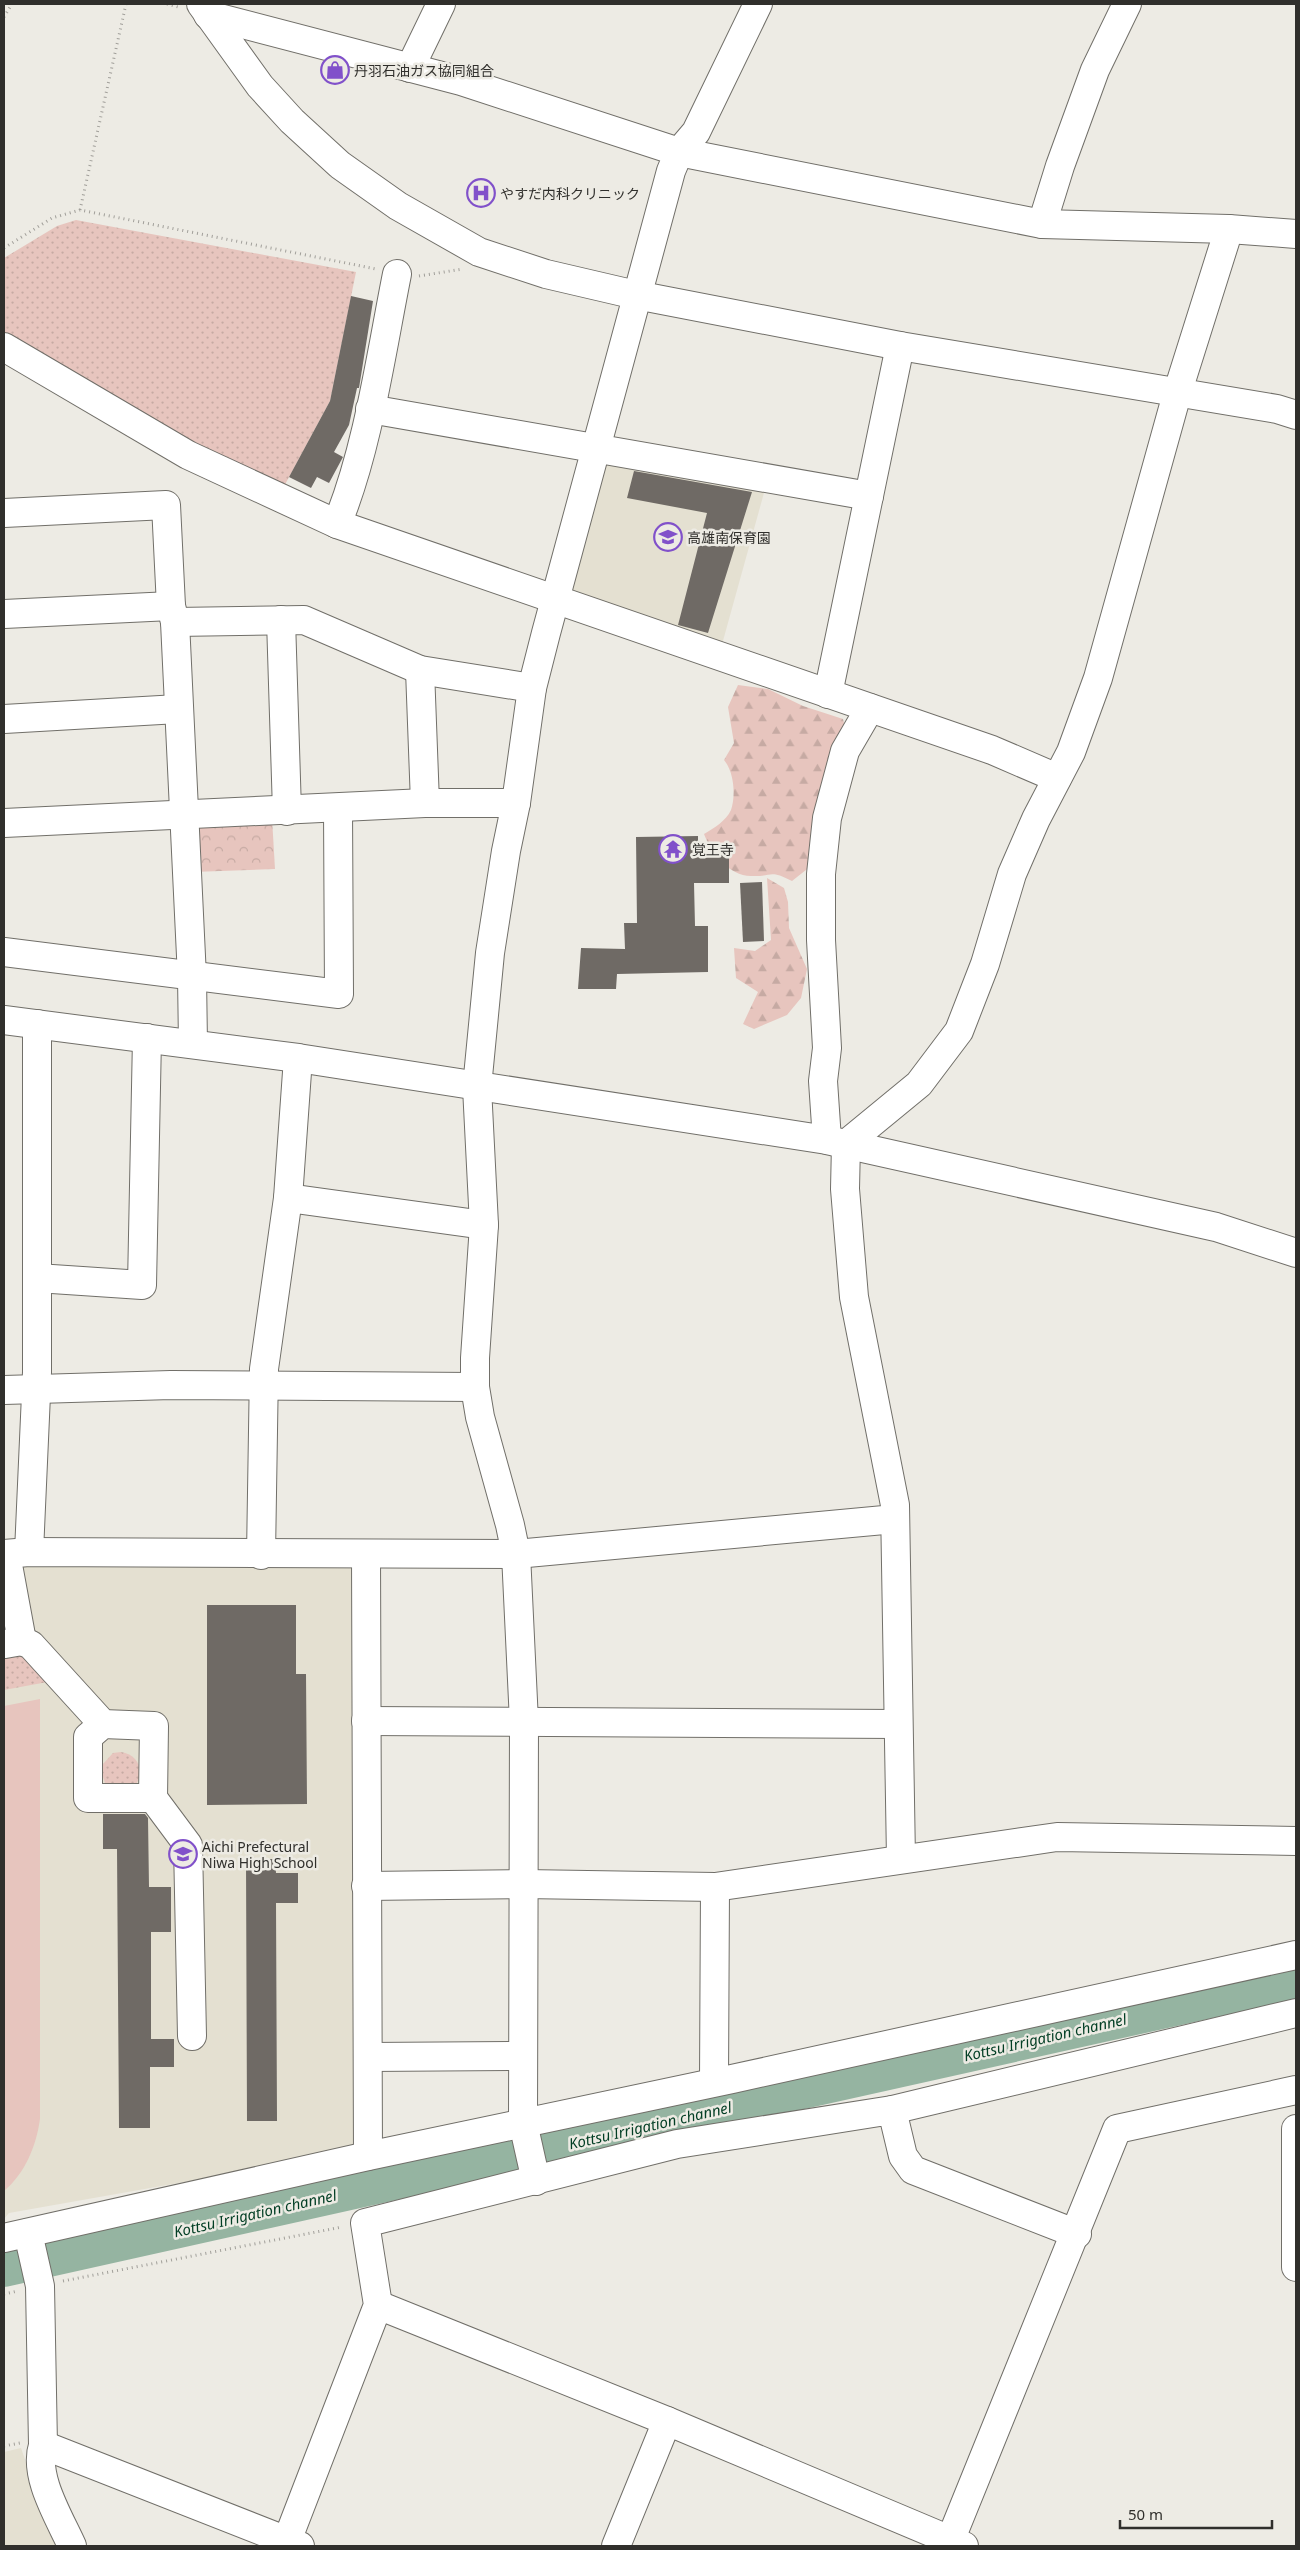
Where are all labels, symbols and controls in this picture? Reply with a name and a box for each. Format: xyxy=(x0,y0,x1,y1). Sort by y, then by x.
shop icon: 丹羽石油ガス協同組合 xyxy=(320,55,350,85)
place label: 丹羽石油ガス協同組合 xyxy=(354,61,494,80)
hospital icon: やすだ内科クリニック xyxy=(466,178,496,208)
place label: やすだ内科クリニック xyxy=(500,184,640,203)
school or university icon: 高雄南保育園 xyxy=(653,522,683,552)
place label: 高雄南保育園 xyxy=(687,528,771,547)
temple icon: 覚王寺 xyxy=(658,834,688,864)
place label: 覚王寺 xyxy=(692,840,734,859)
place label: Aichi Prefectural Niwa High School xyxy=(202,1837,317,1872)
school or university icon: Aichi Prefectural Niwa High School xyxy=(168,1839,198,1869)
water label: Kottsu Irrigation channel xyxy=(962,2008,1129,2065)
water label: Kottsu Irrigation channel xyxy=(567,2096,734,2153)
water label: Kottsu Irrigation channel xyxy=(172,2184,339,2241)
scale bar xyxy=(1120,2498,1272,2530)
text: 50 m xyxy=(1128,2504,1163,2524)

